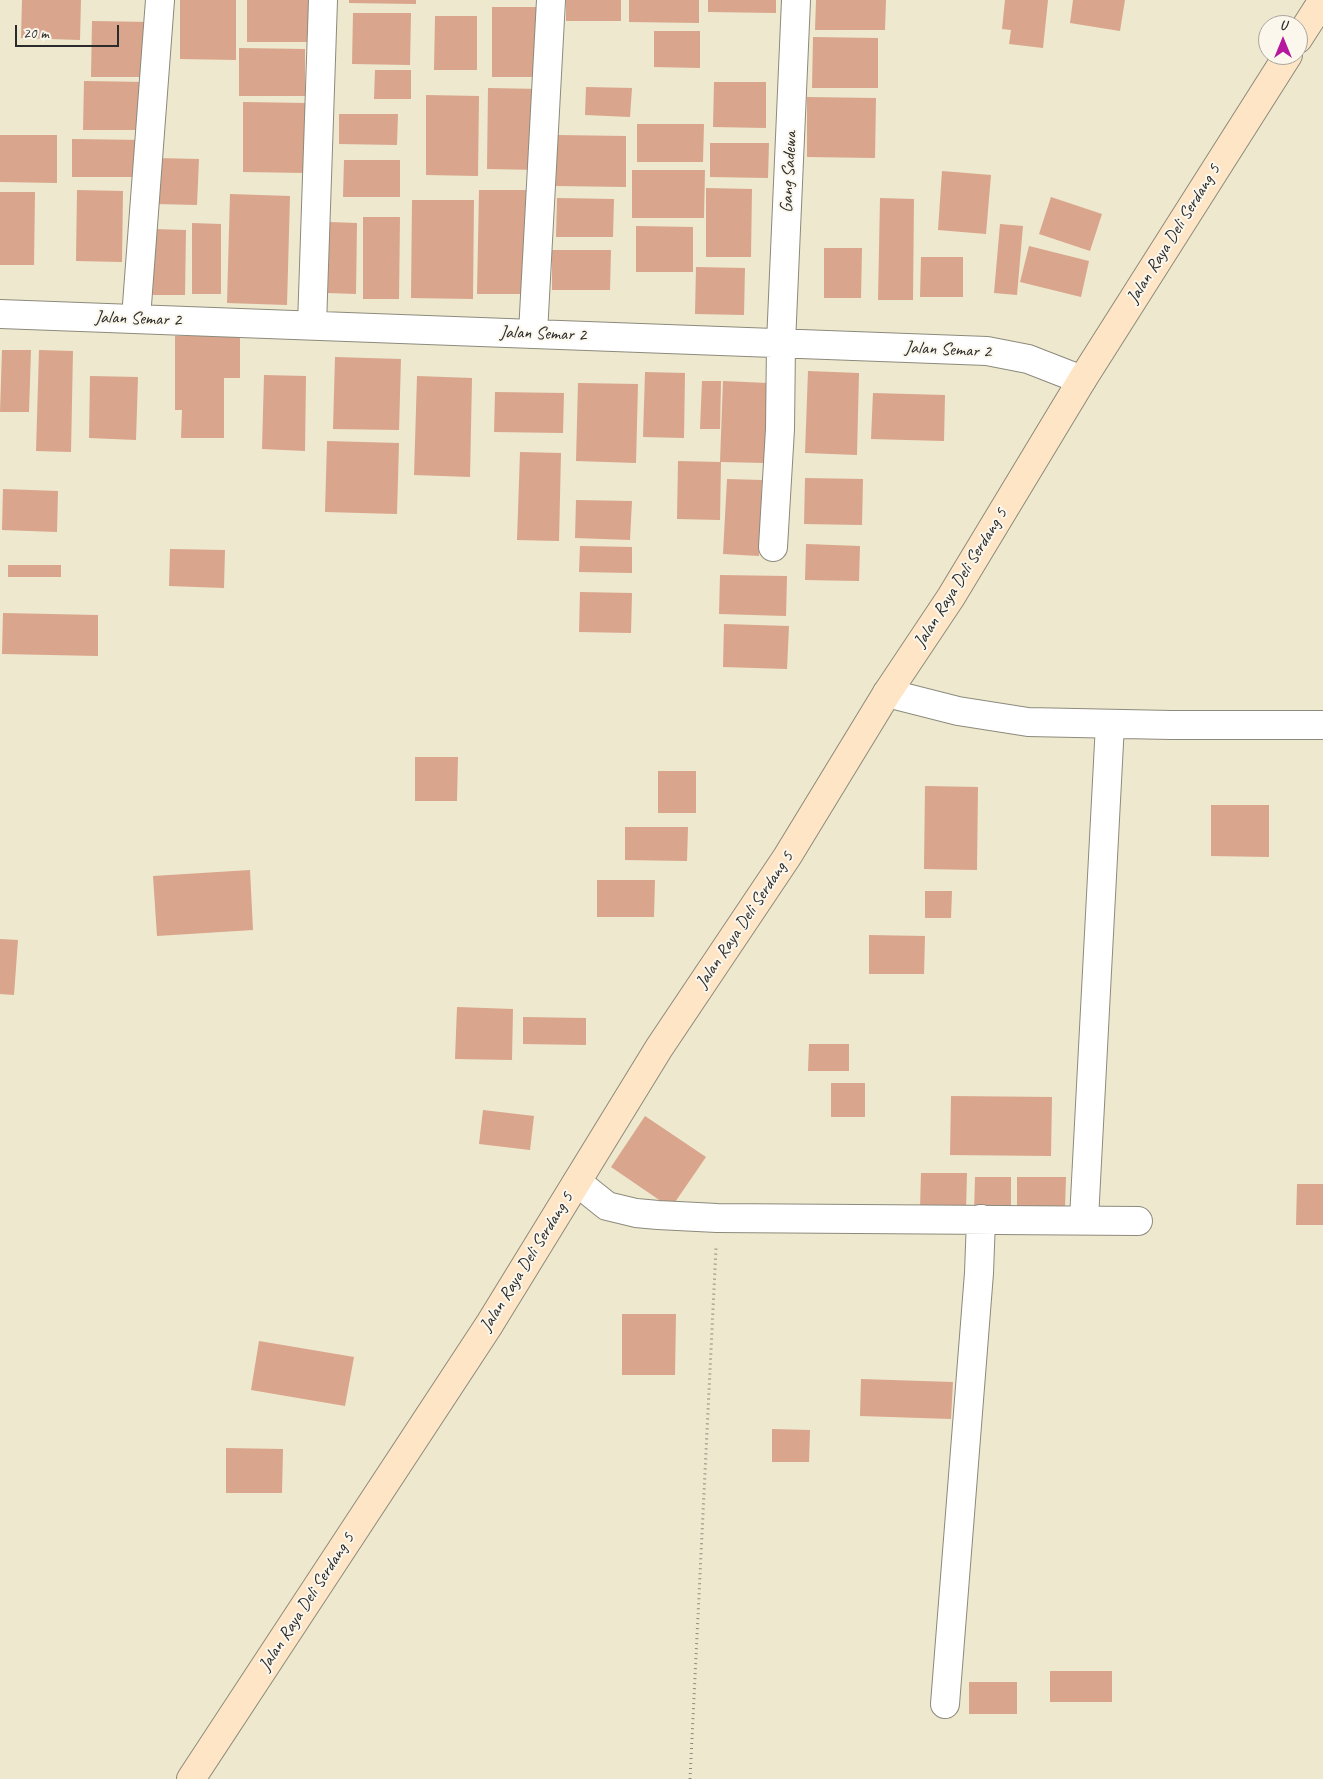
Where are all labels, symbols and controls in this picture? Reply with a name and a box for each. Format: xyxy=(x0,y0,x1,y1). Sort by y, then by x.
scale bar xyxy=(18,15,121,47)
north arrow xyxy=(1258,15,1308,65)
text: U xyxy=(1280,17,1286,34)
text: 20 m xyxy=(23,24,49,43)
street label: Gang Sadewa xyxy=(776,131,802,213)
street label: Jalan Raya Deli Serdang 5 xyxy=(1122,160,1226,308)
street label: Jalan Semar 2 xyxy=(94,307,182,331)
street label: Jalan Semar 2 xyxy=(499,322,587,346)
street label: Jalan Semar 2 xyxy=(904,337,992,363)
street label: Jalan Raya Deli Serdang 5 xyxy=(909,504,1013,652)
street label: Jalan Raya Deli Serdang 5 xyxy=(691,848,799,992)
street label: Jalan Raya Deli Serdang 5 xyxy=(475,1188,579,1336)
street label: Jalan Raya Deli Serdang 5 xyxy=(254,1529,360,1675)

